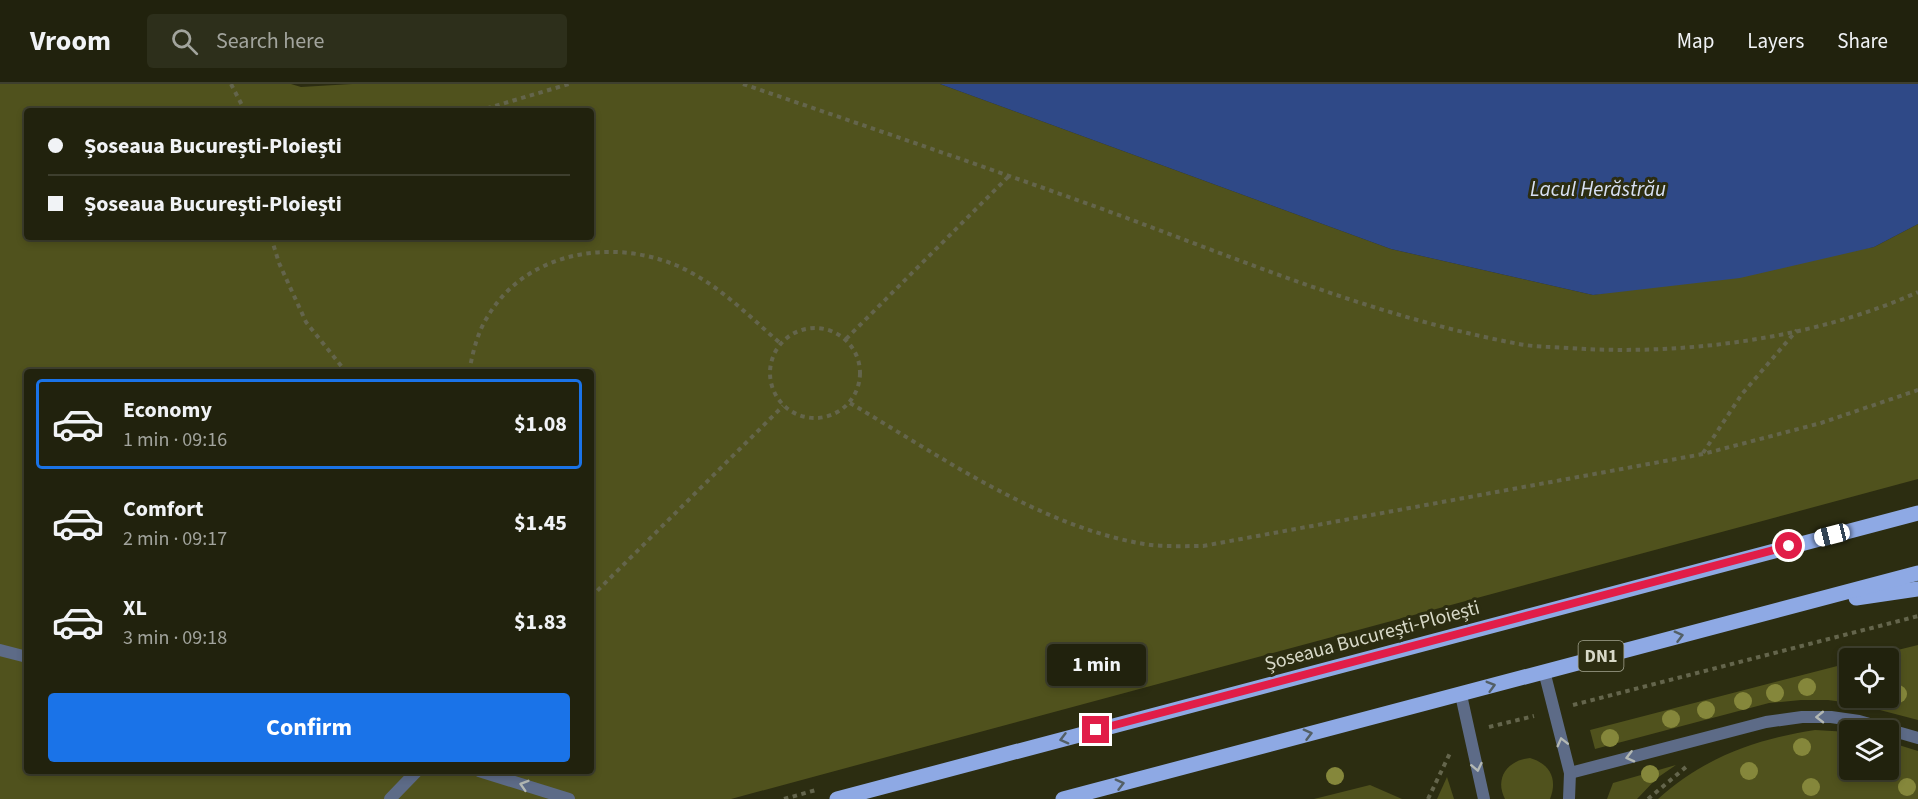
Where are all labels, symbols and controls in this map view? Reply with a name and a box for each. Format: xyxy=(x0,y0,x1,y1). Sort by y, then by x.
search box xyxy=(147,14,567,68)
text: Vroom xyxy=(30,21,111,61)
icon: search xyxy=(168,25,201,58)
text: Search here xyxy=(216,25,324,57)
text: Map xyxy=(1677,26,1714,56)
text: Layers xyxy=(1747,26,1804,56)
text: Share xyxy=(1837,26,1888,56)
text: Șoseaua București-Ploiești xyxy=(84,130,342,162)
water label: Lacul Herăstrău xyxy=(1530,174,1666,204)
text: Șoseaua București-Ploiești xyxy=(84,188,342,220)
text: Economy xyxy=(123,394,212,426)
icon: car xyxy=(51,397,105,451)
text: $1.08 xyxy=(514,408,567,440)
text: 1 min · 09:16 xyxy=(123,426,227,454)
text: Comfort xyxy=(123,493,204,525)
icon: car xyxy=(51,496,105,550)
text: $1.45 xyxy=(514,507,567,539)
car xyxy=(1812,522,1852,548)
text: 2 min · 09:17 xyxy=(123,525,227,553)
route start xyxy=(1775,532,1802,559)
text: XL xyxy=(123,592,147,624)
street label: Șoseaua București-Ploiești xyxy=(1262,594,1483,678)
icon: car xyxy=(51,595,105,649)
text: $1.83 xyxy=(514,606,567,638)
text: 3 min · 09:18 xyxy=(123,624,227,652)
one-way arrow xyxy=(1674,630,1684,643)
road number: DN1 xyxy=(1578,641,1624,671)
callout: 1 min xyxy=(1046,643,1146,685)
map controls xyxy=(1839,648,1899,780)
button: locate xyxy=(1839,648,1899,708)
text: 1 min xyxy=(1072,651,1121,679)
one-way arrow xyxy=(1485,681,1496,693)
button: Confirm xyxy=(48,693,570,762)
one-way arrow xyxy=(1816,711,1825,723)
route end xyxy=(1082,716,1109,743)
button: layers xyxy=(1839,720,1899,780)
one-way arrow xyxy=(1302,729,1313,741)
one-way arrow xyxy=(1059,731,1069,744)
one-way arrow xyxy=(1557,737,1569,748)
one-way arrow xyxy=(1625,750,1635,763)
one-way arrow xyxy=(1470,762,1483,772)
one-way arrow xyxy=(1114,779,1125,791)
one-way arrow xyxy=(519,780,530,792)

